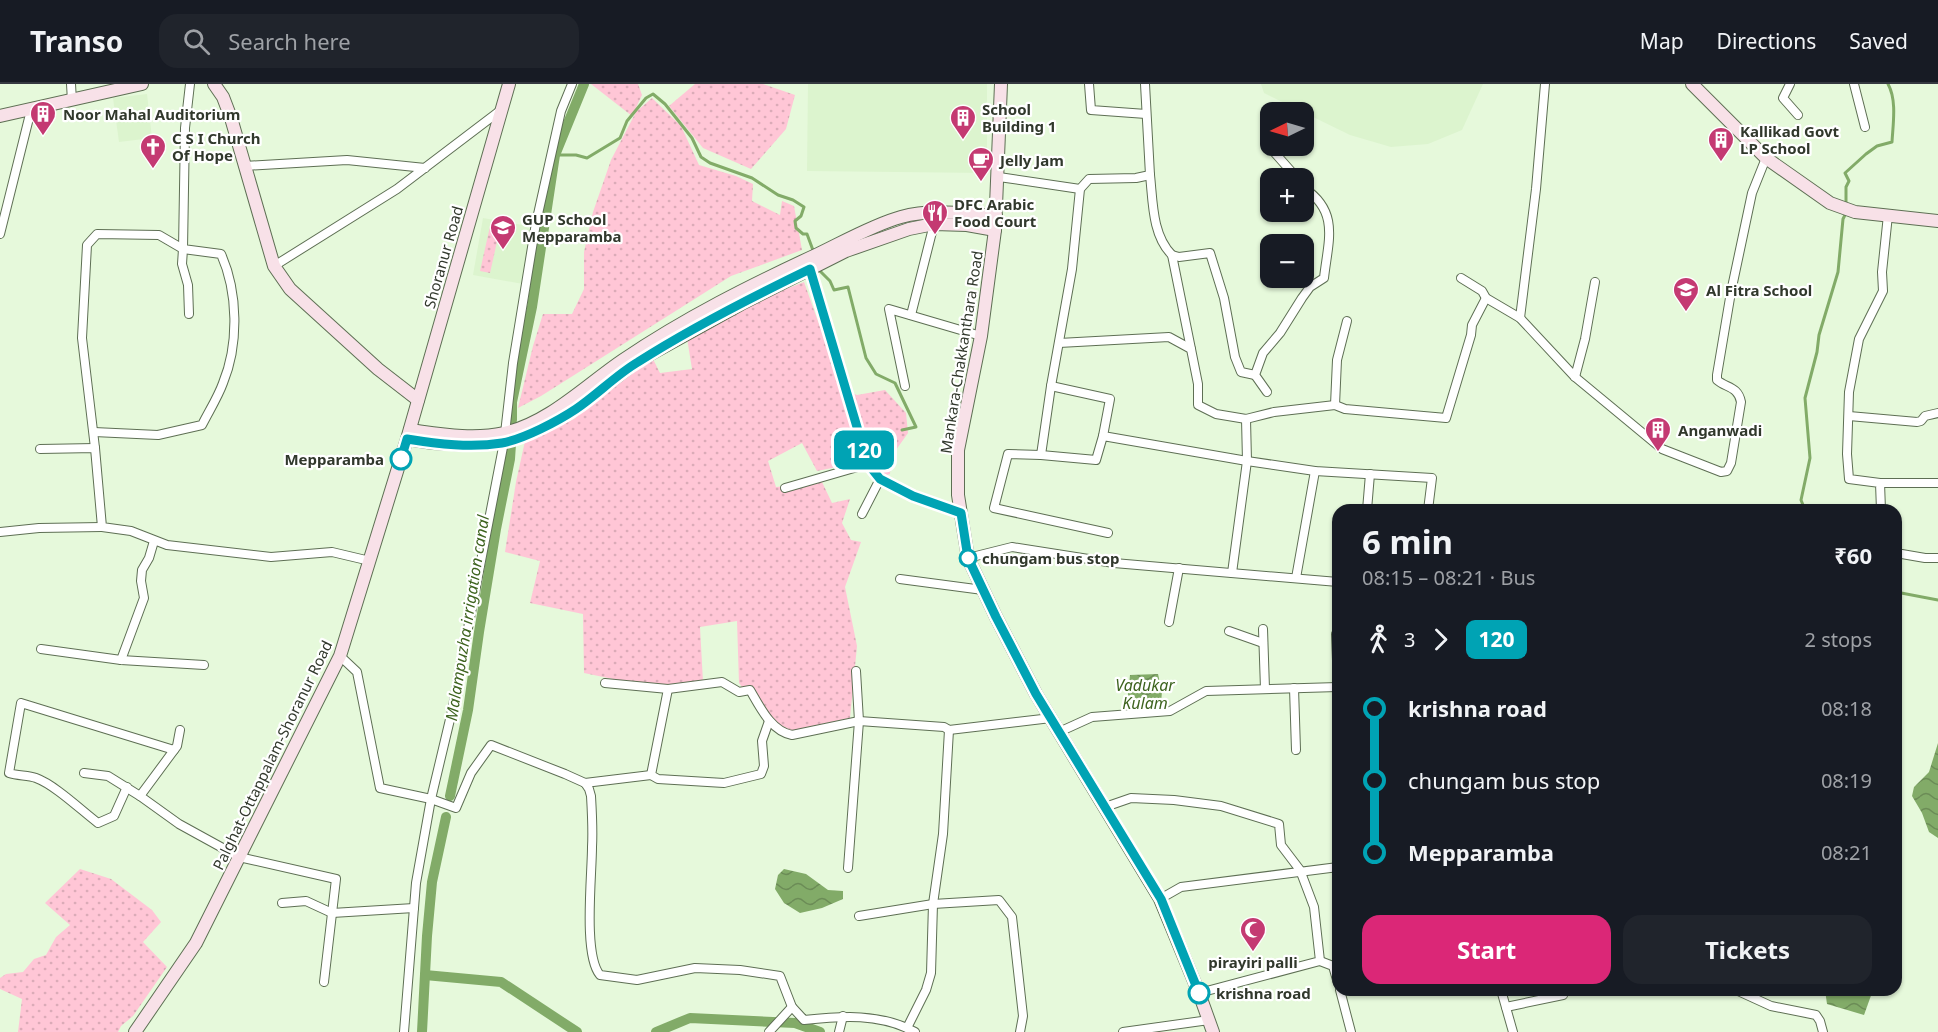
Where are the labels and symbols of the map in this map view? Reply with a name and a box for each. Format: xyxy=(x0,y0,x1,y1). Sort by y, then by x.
building icon: Noor Mahal Auditorium xyxy=(28,99,58,137)
place label: School Building 1 xyxy=(982,99,1056,136)
north arrow xyxy=(1260,102,1314,156)
building icon: School Building 1 xyxy=(948,103,978,141)
place label: Noor Mahal Auditorium xyxy=(63,104,240,124)
place label: Kallikad Govt LP School xyxy=(1740,121,1840,158)
building icon: Kallikad Govt LP School xyxy=(1706,125,1736,163)
place label: C S I Church Of Hope xyxy=(172,128,260,165)
church icon: C S I Church Of Hope xyxy=(138,132,168,170)
cafe icon: Jelly Jam xyxy=(966,145,996,183)
place label: Jelly Jam xyxy=(998,150,1064,170)
place label: DFC Arabic Food Court xyxy=(954,194,1037,231)
restaurant icon: DFC Arabic Food Court xyxy=(920,198,950,236)
street label: Shoranur Road xyxy=(419,203,467,311)
place label: GUP School Mepparamba xyxy=(522,209,622,246)
school or university icon: GUP School Mepparamba xyxy=(488,213,518,251)
street label: Mankara-Chakkanthara Road xyxy=(935,249,987,455)
school or university icon: Al Fitra School xyxy=(1671,275,1701,313)
place label: Al Fitra School xyxy=(1706,280,1812,300)
building icon: Anganwadi xyxy=(1643,415,1673,453)
place label: Anganwadi xyxy=(1678,420,1762,440)
line badge: 120 xyxy=(830,430,898,470)
marker: Mepparamba xyxy=(390,448,412,470)
place label: Mepparamba xyxy=(284,449,384,469)
water label: Malampuzha irrigation canal xyxy=(440,513,494,722)
place label: chungam bus stop xyxy=(982,548,1120,568)
marker: chungam bus stop xyxy=(959,549,977,567)
street label: Palghat-Ottappalam-Shoranur Road xyxy=(208,637,336,873)
water label: Vadukar Kulam xyxy=(1115,674,1175,714)
mosque icon: pirayiri palli xyxy=(1238,915,1268,953)
place label: pirayiri palli xyxy=(1208,952,1298,972)
marker: krishna road xyxy=(1188,982,1210,1004)
place label: krishna road xyxy=(1216,983,1311,1003)

